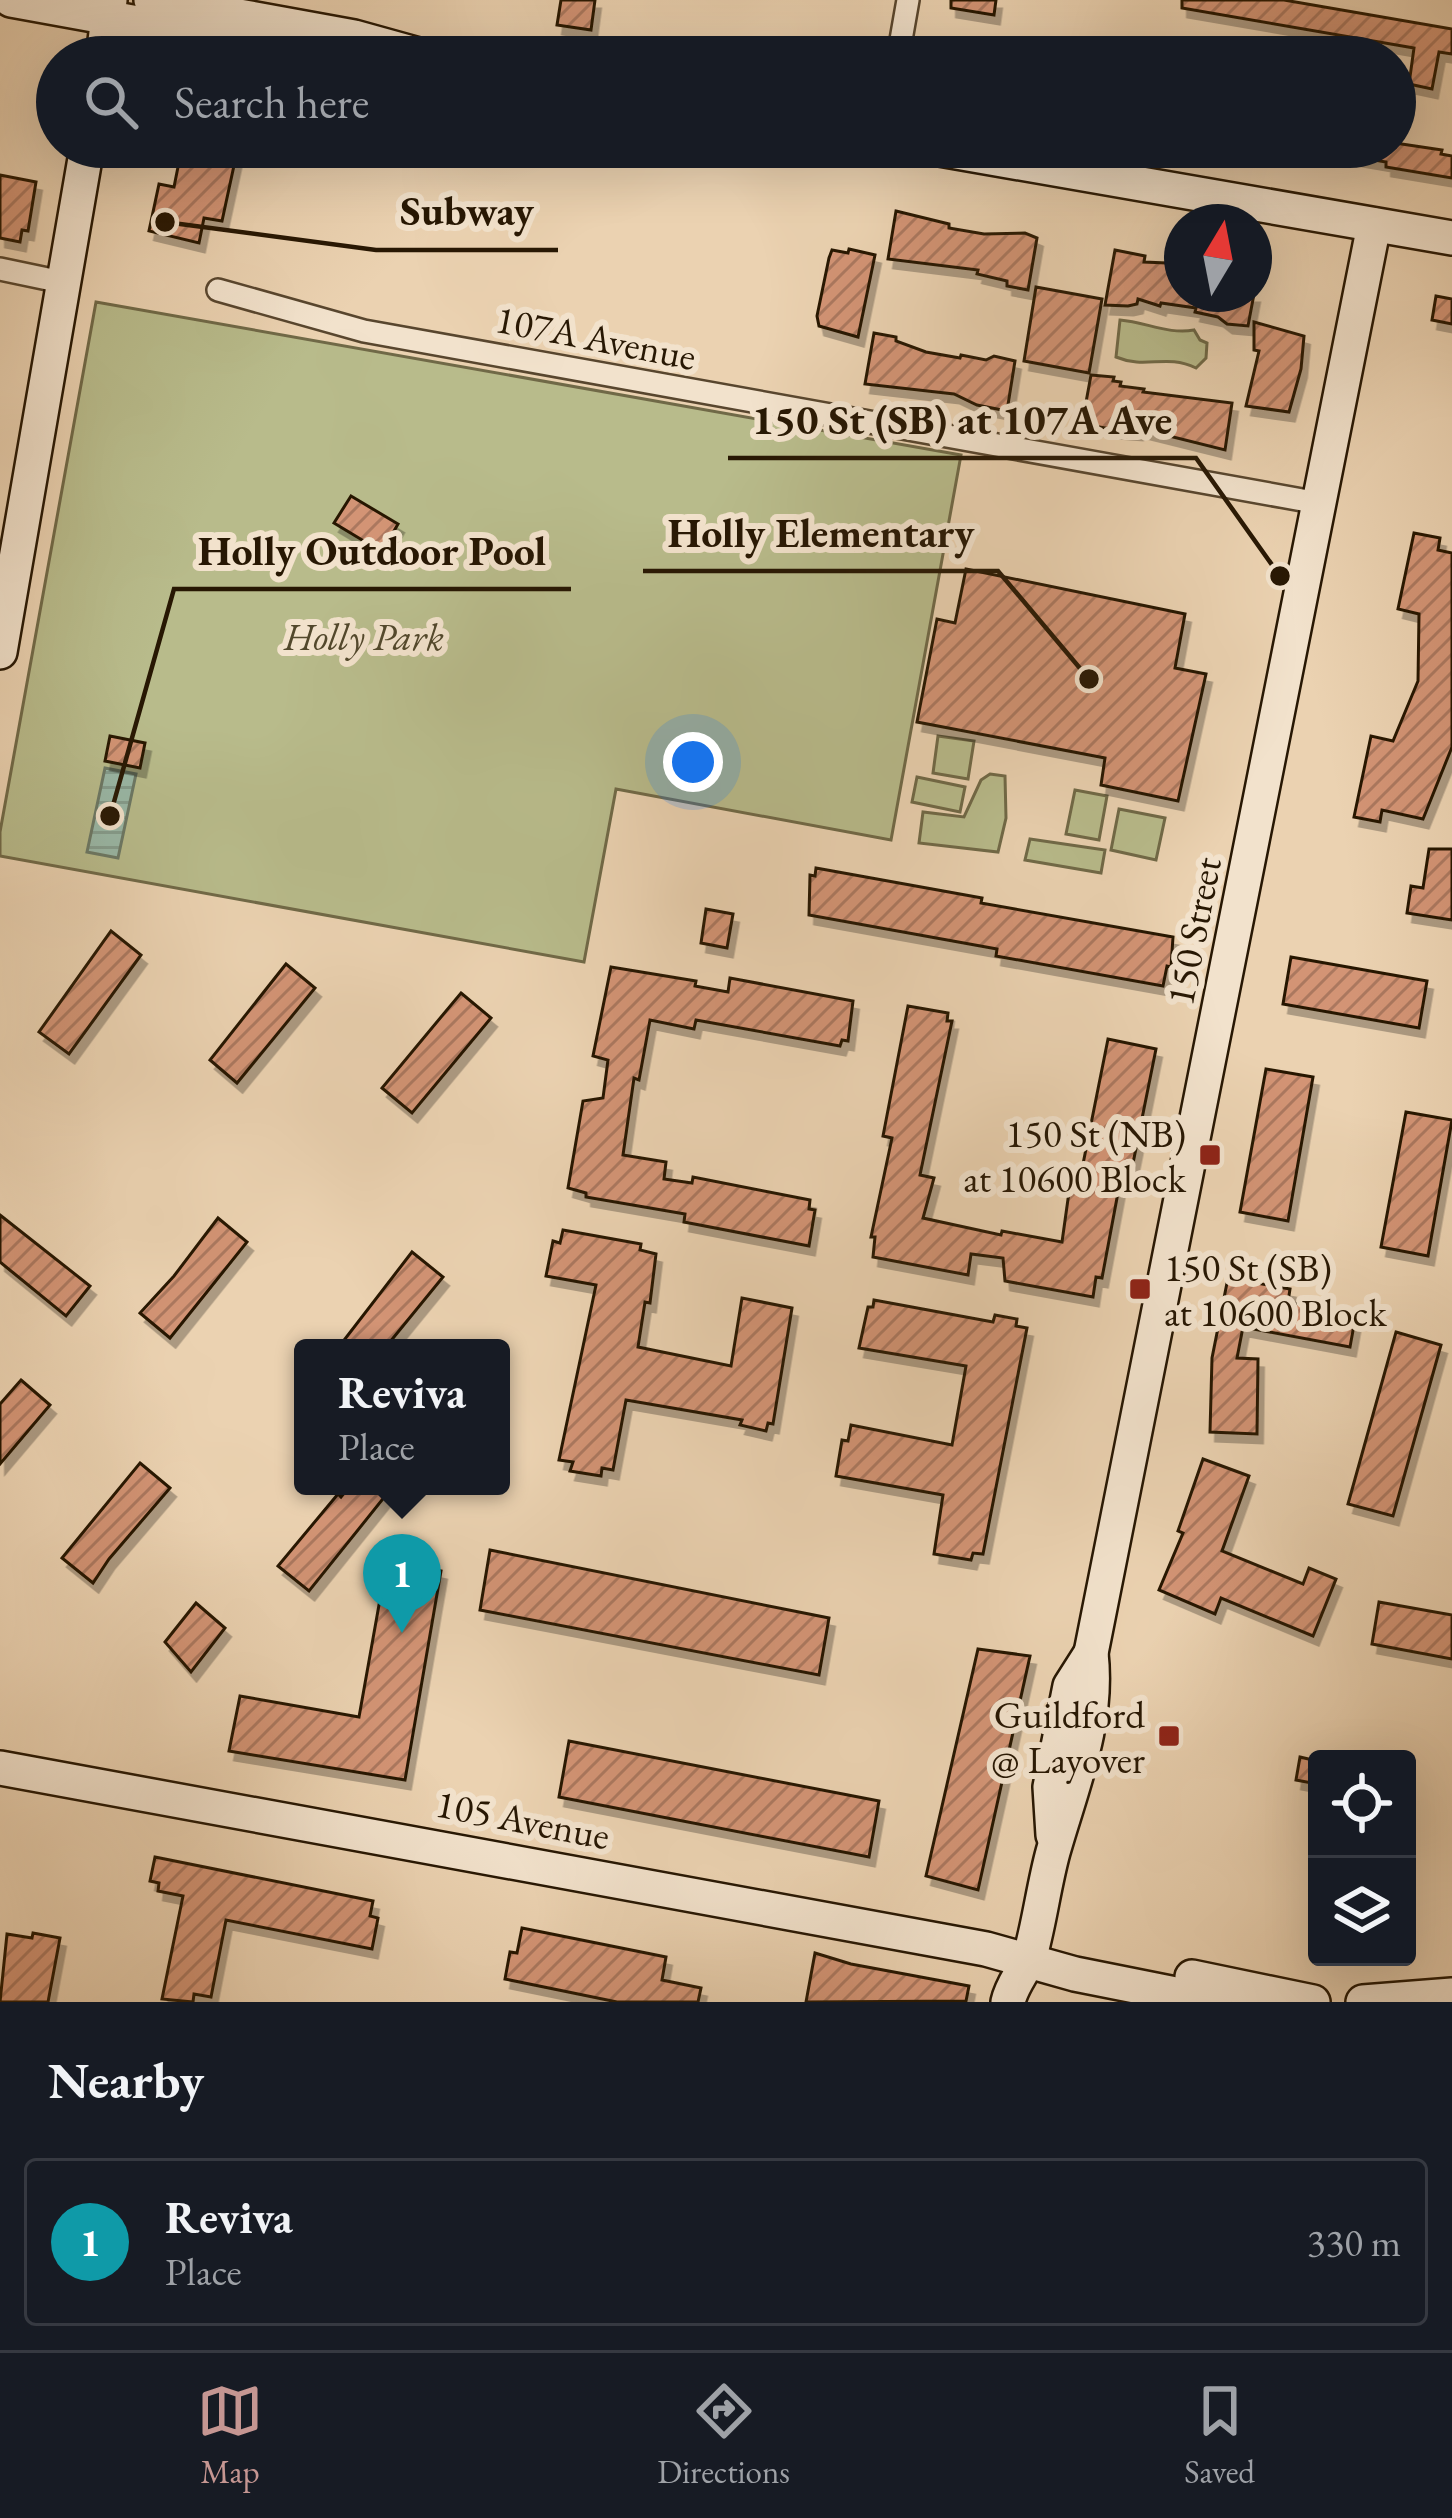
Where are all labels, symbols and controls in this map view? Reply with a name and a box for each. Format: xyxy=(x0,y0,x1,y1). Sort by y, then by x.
search box xyxy=(36,36,1416,168)
icon: search xyxy=(78,69,144,135)
text: Search here xyxy=(174,73,369,131)
callout: Subway xyxy=(376,172,558,250)
text: Subway xyxy=(400,183,535,238)
north arrow xyxy=(1164,204,1272,312)
street label: 107A Avenue xyxy=(491,293,700,382)
callout: 150 St (SB) at 107A Ave xyxy=(728,380,1196,458)
text: 150 St (SB) at 107A Ave xyxy=(752,392,1172,447)
callout: Holly Elementary xyxy=(643,493,998,571)
text: Holly Elementary xyxy=(668,505,975,560)
callout: Holly Outdoor Pool xyxy=(174,511,571,589)
text: Holly Outdoor Pool xyxy=(198,523,546,578)
park label: Holly Park xyxy=(283,611,444,662)
your location xyxy=(663,732,723,792)
street label: 150 Street xyxy=(1154,853,1233,1009)
place label: 150 St (NB) at 10600 Block xyxy=(963,1108,1187,1204)
marker: 150 St (NB) at 10600 Block xyxy=(1197,1142,1223,1168)
place label: 150 St (SB) at 10600 Block xyxy=(1164,1242,1387,1338)
marker: 150 St (SB) at 10600 Block xyxy=(1127,1276,1153,1302)
popup xyxy=(294,1339,510,1495)
text: Reviva xyxy=(338,1363,466,1421)
text: Place xyxy=(338,1421,415,1472)
pin: 1 xyxy=(363,1534,441,1633)
place label: Guildford @ Layover xyxy=(991,1689,1145,1785)
marker: Guildford @ Layover xyxy=(1156,1723,1182,1749)
map controls xyxy=(1308,1750,1416,1966)
button: locate xyxy=(1308,1750,1416,1858)
street label: 105 Avenue xyxy=(432,1778,614,1861)
button: layers xyxy=(1308,1858,1416,1966)
text: Nearby xyxy=(48,2047,204,2113)
text: Reviva xyxy=(165,2188,293,2246)
text: 1 xyxy=(80,2217,100,2268)
text: 330 m xyxy=(1307,2217,1401,2268)
text: Place xyxy=(165,2246,242,2297)
tab: Map xyxy=(197,2378,263,2493)
tab: Directions xyxy=(657,2378,790,2493)
tab: Saved xyxy=(1184,2378,1255,2493)

